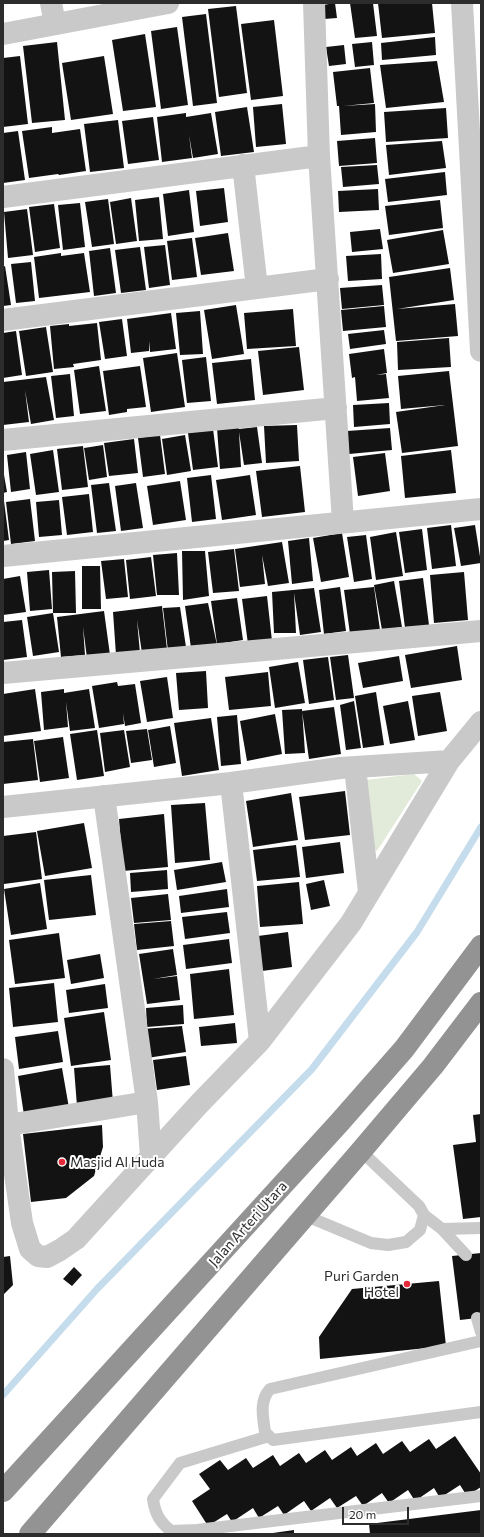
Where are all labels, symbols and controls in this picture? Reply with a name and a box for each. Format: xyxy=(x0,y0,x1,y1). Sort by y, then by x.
place label: Masjid Al Huda xyxy=(70,1154,165,1170)
marker: Masjid Al Huda xyxy=(57,1157,67,1167)
street label: Jalan Arteri Utara xyxy=(205,1178,291,1270)
place label: Puri Garden Hotel xyxy=(324,1268,399,1300)
marker: Puri Garden Hotel xyxy=(402,1279,412,1289)
scale bar xyxy=(344,1499,411,1525)
text: 20 m xyxy=(349,1507,376,1521)

